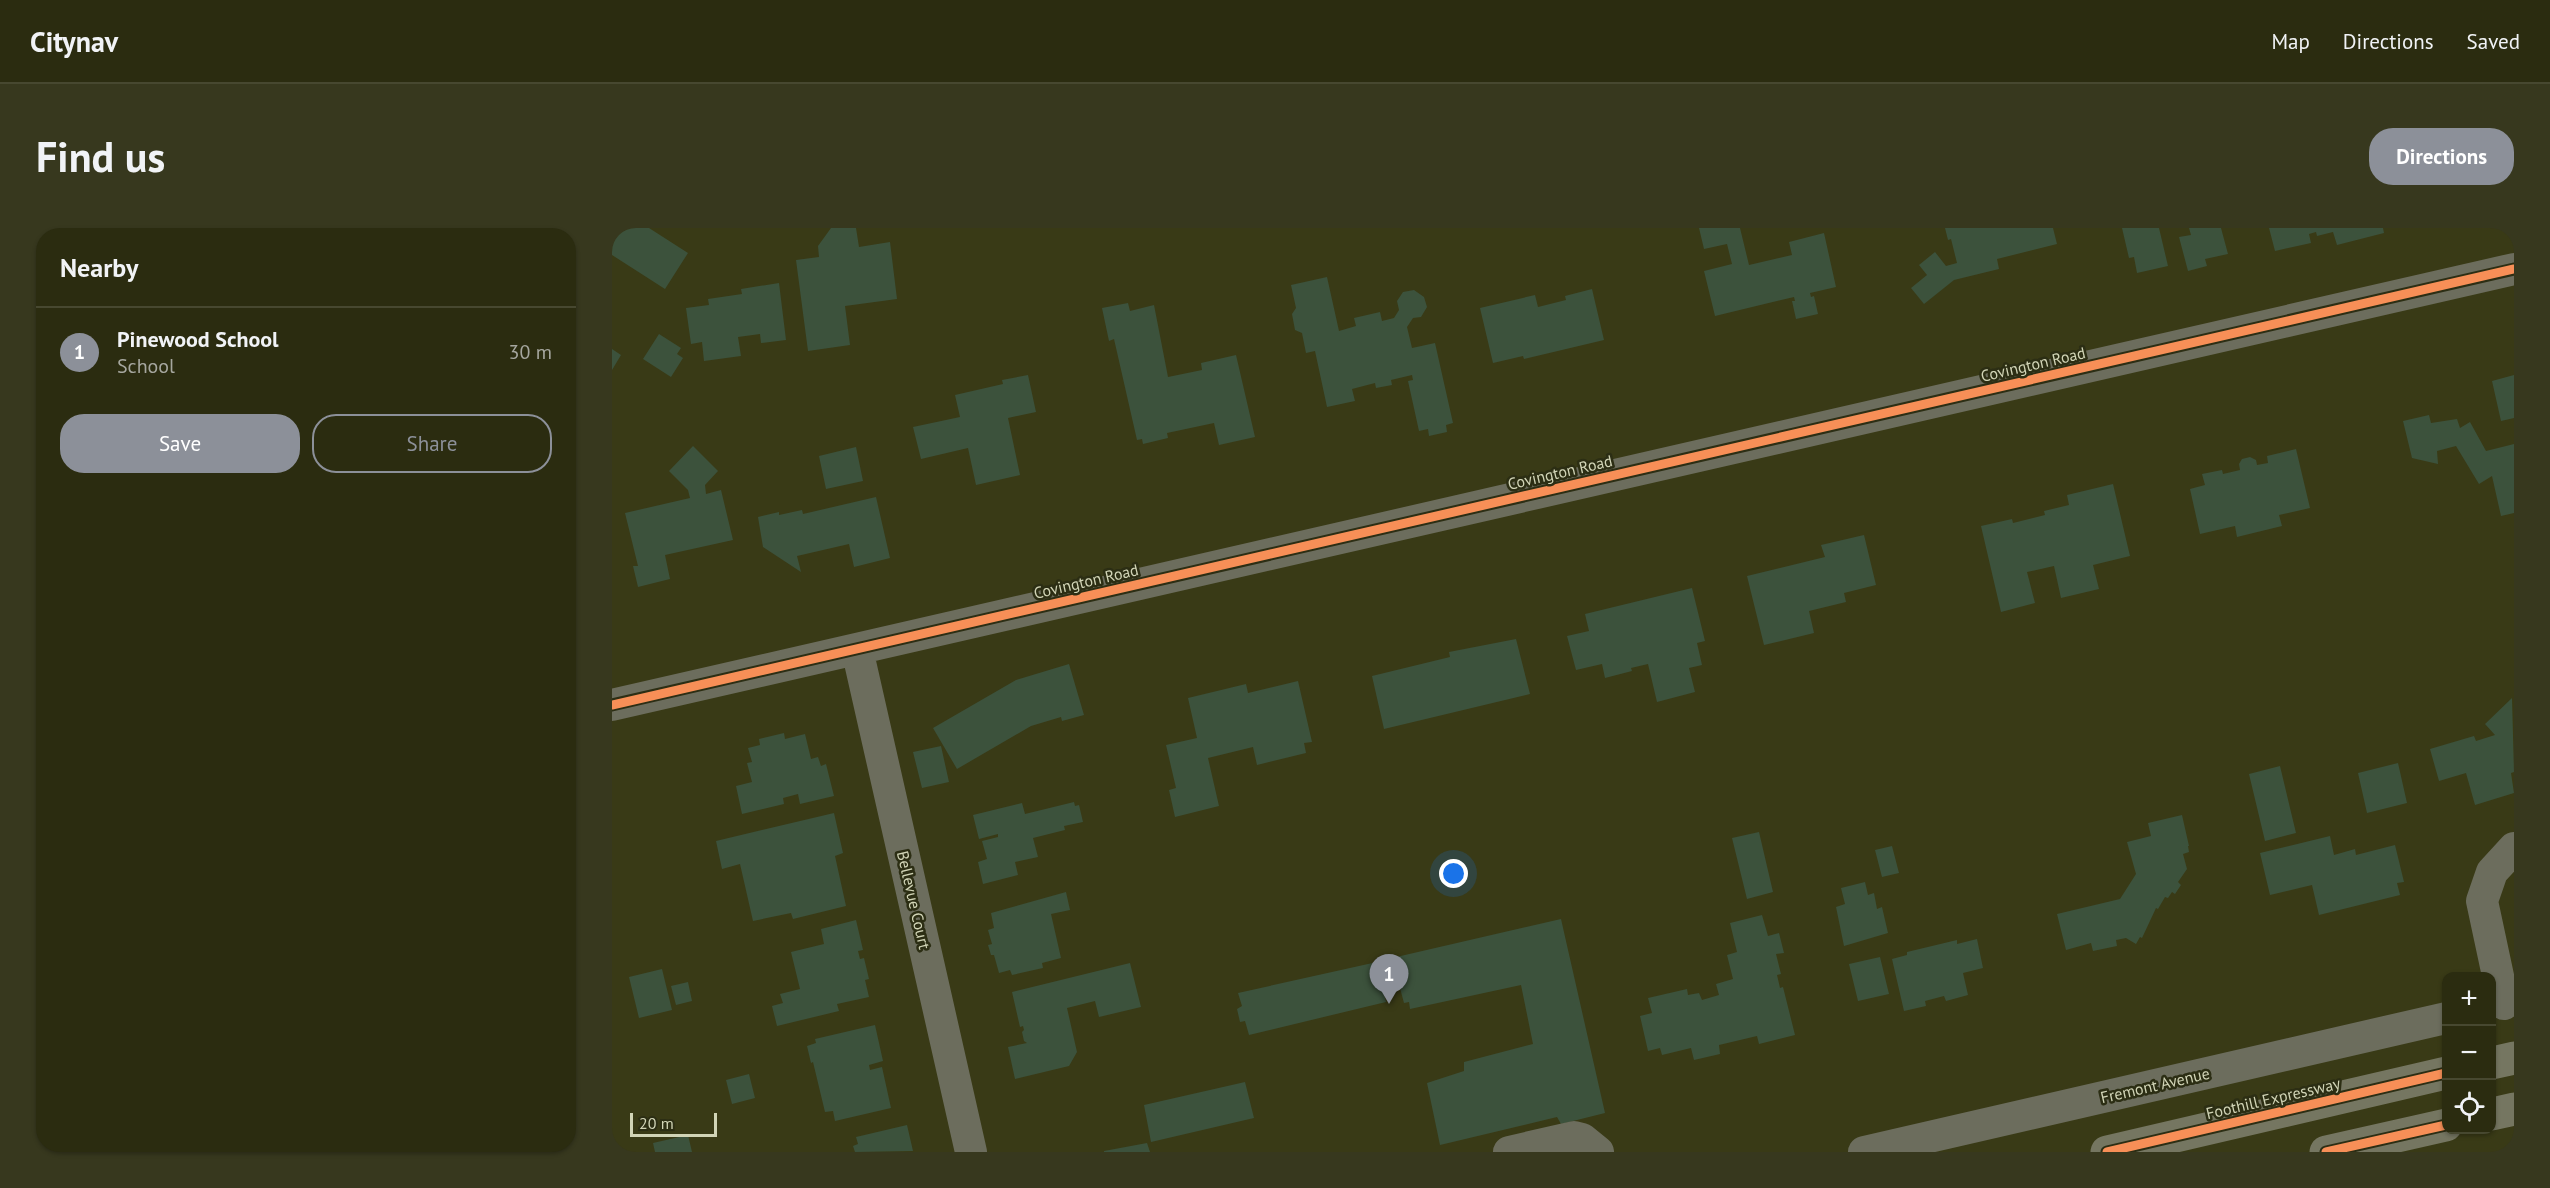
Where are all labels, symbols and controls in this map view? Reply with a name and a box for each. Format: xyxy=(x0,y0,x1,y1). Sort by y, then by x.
text: Citynav xyxy=(30,23,118,60)
text: Map xyxy=(2271,28,2310,55)
text: Directions xyxy=(2343,28,2434,55)
text: Saved xyxy=(2467,28,2520,55)
button: Directions xyxy=(2369,128,2514,185)
text: Find us xyxy=(36,129,165,184)
text: Nearby xyxy=(60,251,138,284)
text: Pinewood School xyxy=(117,325,279,353)
text: 1 xyxy=(74,339,85,365)
text: 30 m xyxy=(509,339,552,365)
street label: Covington Road xyxy=(1979,342,2087,386)
text: School xyxy=(117,353,175,379)
button: Save xyxy=(60,414,300,473)
button: Share xyxy=(312,414,552,473)
street label: Covington Road xyxy=(1506,450,1614,494)
street label: Covington Road xyxy=(1032,559,1140,603)
street label: Bellevue Court xyxy=(893,849,935,952)
your location xyxy=(1439,859,1468,888)
pin: 1 xyxy=(1370,954,1408,1004)
map controls xyxy=(2442,972,2496,1134)
button: + xyxy=(2442,972,2496,1026)
button: − xyxy=(2442,1026,2496,1080)
street label: Fremont Avenue xyxy=(2099,1063,2211,1107)
street label: Foothill Expressway xyxy=(2204,1073,2343,1123)
button: locate xyxy=(2442,1080,2496,1134)
scale bar xyxy=(630,1110,717,1138)
text: 20 m xyxy=(639,1113,674,1133)

